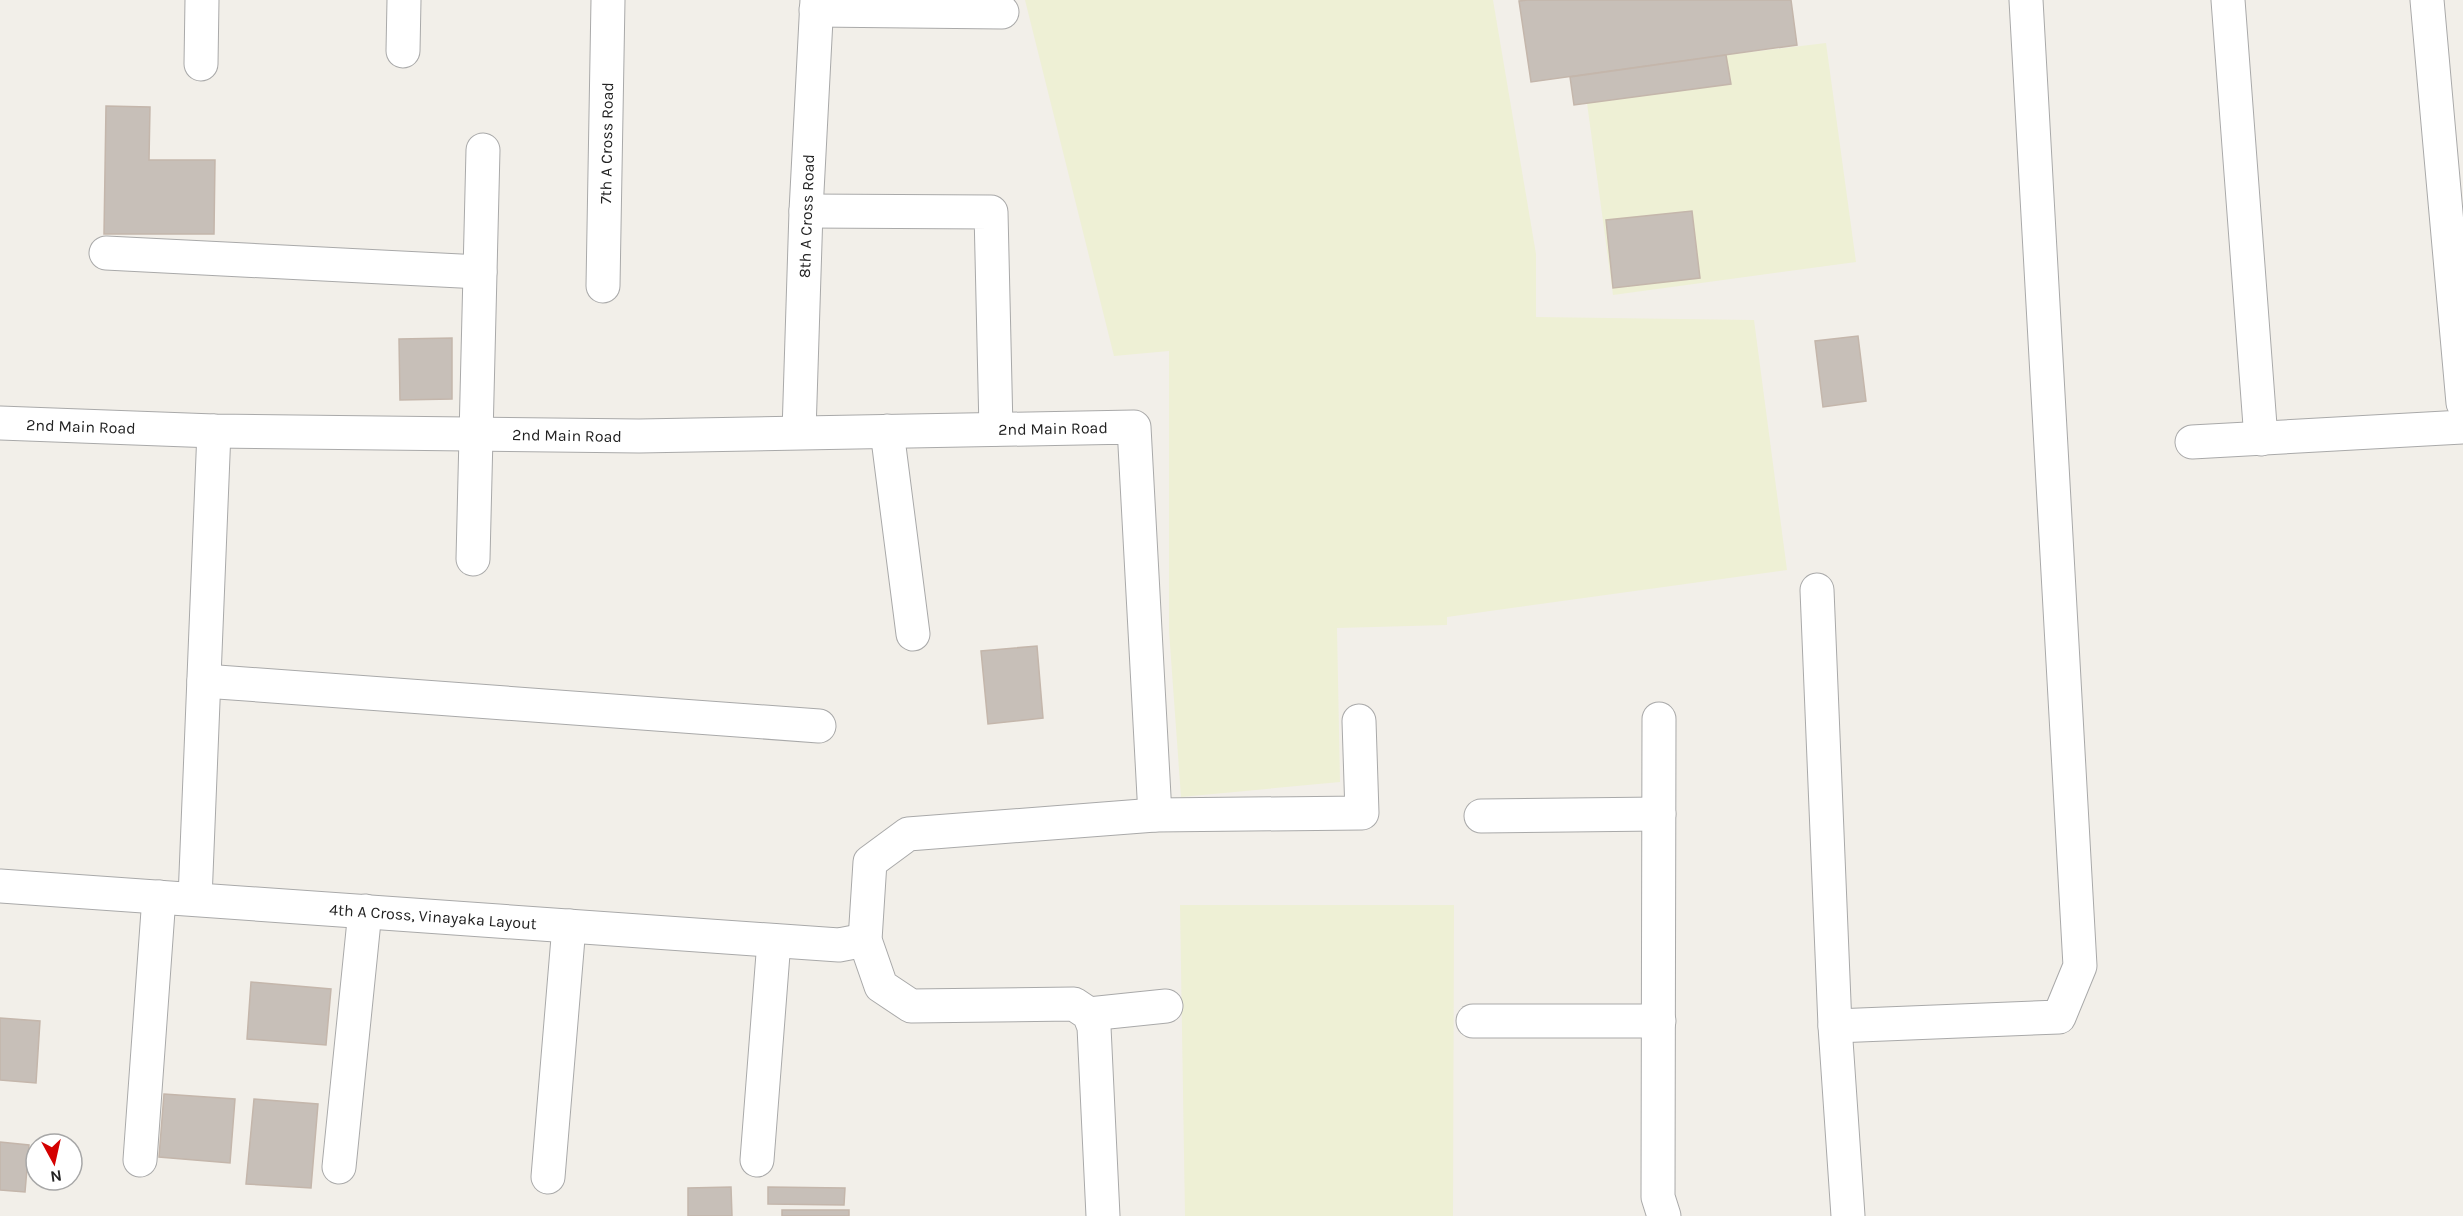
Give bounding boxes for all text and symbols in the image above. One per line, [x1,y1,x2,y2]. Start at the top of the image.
street label: 7th A Cross Road [596,82,617,204]
street label: 8th A Cross Road [795,154,818,278]
street label: 2nd Main Road [26,415,136,438]
street label: 2nd Main Road [998,418,1108,439]
street label: 2nd Main Road [512,425,622,446]
street label: 4th A Cross, Vinayaka Layout [329,900,537,933]
north arrow [24,1132,84,1192]
text: N [49,1166,63,1187]

